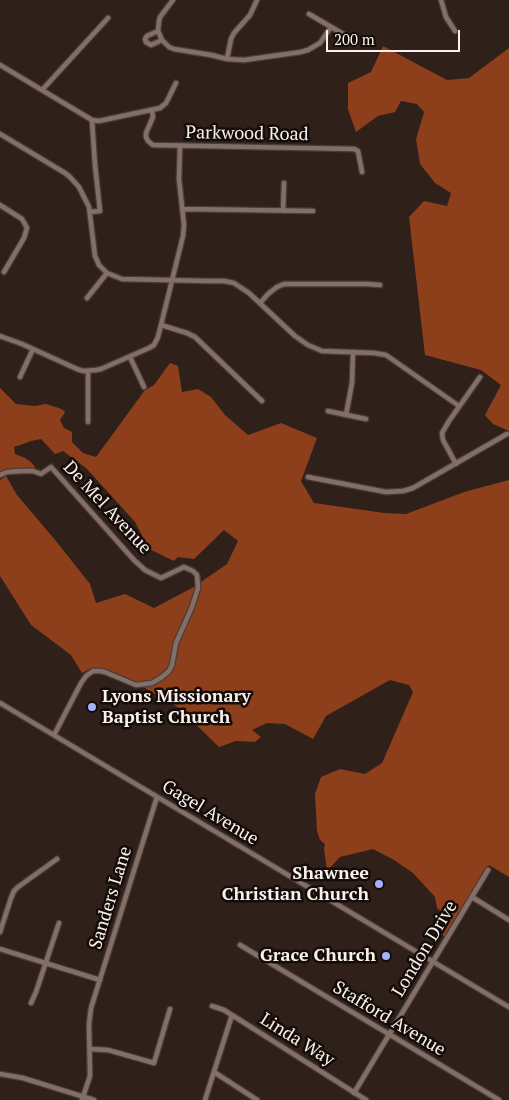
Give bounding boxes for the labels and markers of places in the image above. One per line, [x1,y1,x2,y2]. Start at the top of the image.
place label: Lyons Missionary Baptist Church [102,686,251,729]
marker: Lyons Missionary Baptist Church [86,701,98,713]
place label: Shawnee Christian Church [222,863,369,906]
marker: Shawnee Christian Church [373,878,385,890]
place label: Grace Church [260,945,376,967]
marker: Grace Church [380,950,392,962]

